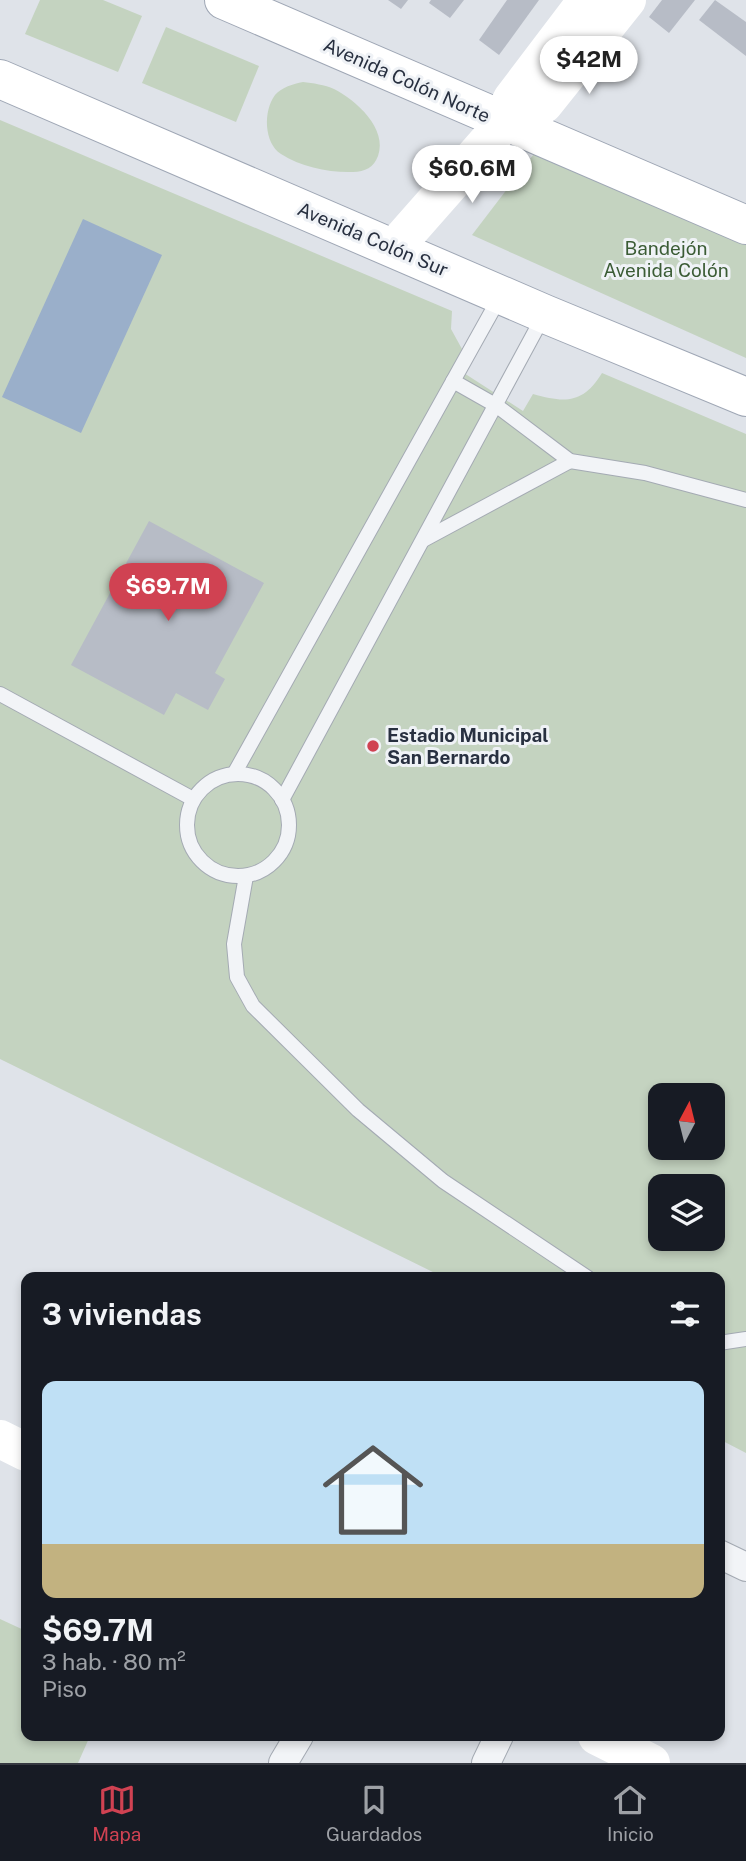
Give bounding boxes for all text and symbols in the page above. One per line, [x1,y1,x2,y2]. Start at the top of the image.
street label: Avenida Colón Norte [320,33,494,127]
pin: $42M [548,36,630,96]
text: $42M [556,45,622,72]
pin: $60.6M [415,146,529,205]
text: $60.6M [428,154,516,181]
street label: Avenida Colón Sur [294,197,452,281]
park label: Bandejón Avenida Colón [603,237,729,281]
pin: $69.7M [111,564,225,623]
text: $69.7M [125,572,211,599]
place label: Estadio Municipal San Bernardo [387,724,549,768]
marker: Estadio Municipal San Bernardo [365,738,381,754]
north arrow [648,1083,724,1160]
map controls [648,1083,725,1251]
button: layers [648,1174,725,1251]
icon: filters [666,1295,704,1333]
text: 3 viviendas [42,1296,202,1332]
icon: home [310,1427,436,1553]
text: $69.7M [42,1612,154,1648]
text: 3 hab. · 80 m² [42,1648,186,1675]
text: Piso [42,1675,87,1702]
tab: Mapa [92,1781,141,1845]
tab: Guardados [326,1781,422,1845]
tab: Inicio [607,1781,654,1845]

